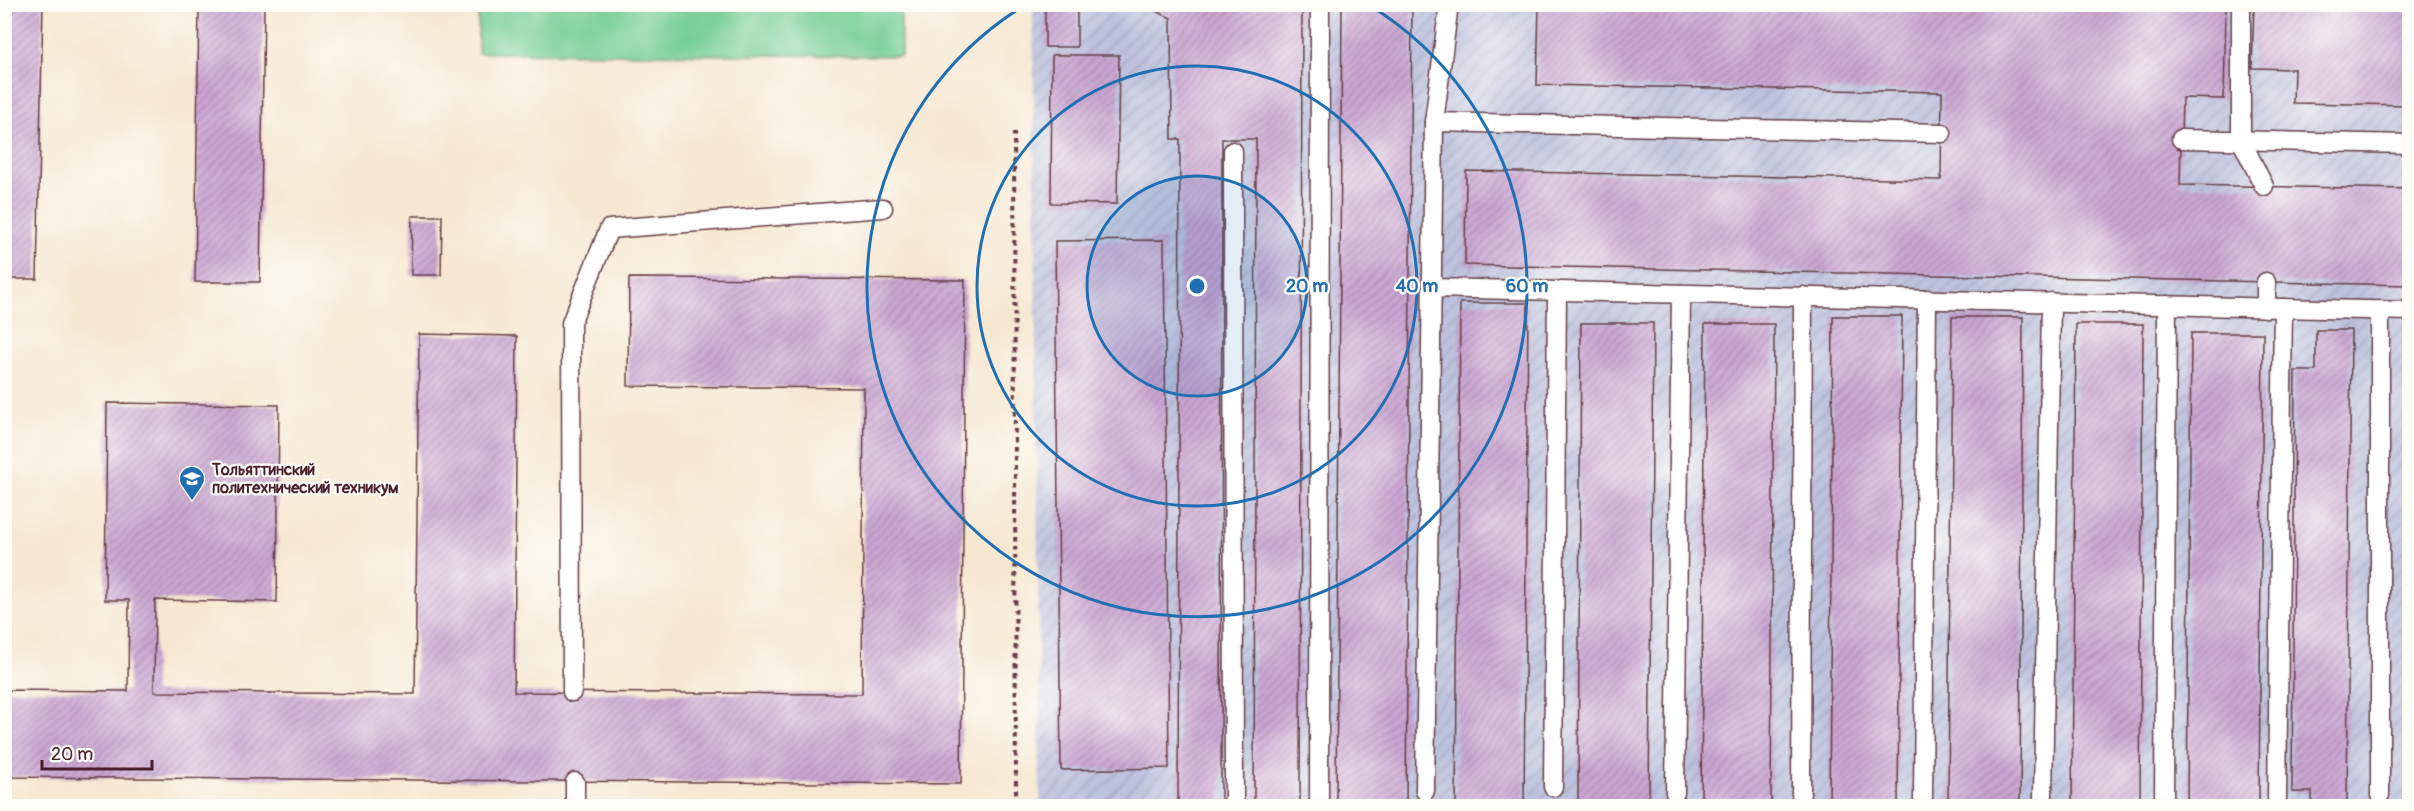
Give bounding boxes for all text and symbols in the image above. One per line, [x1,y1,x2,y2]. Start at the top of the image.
text: 20 m [1286,275,1328,298]
text: 40 m [1396,275,1438,298]
text: 60 m [1506,275,1548,298]
centre of rings [1187,276,1207,296]
place label: Тольяттинский политехнический техникум [211,460,399,498]
school or university icon: Тольяттинский политехнический техникум [177,464,207,502]
scale bar [42,733,152,771]
text: 20 m [51,743,93,766]

